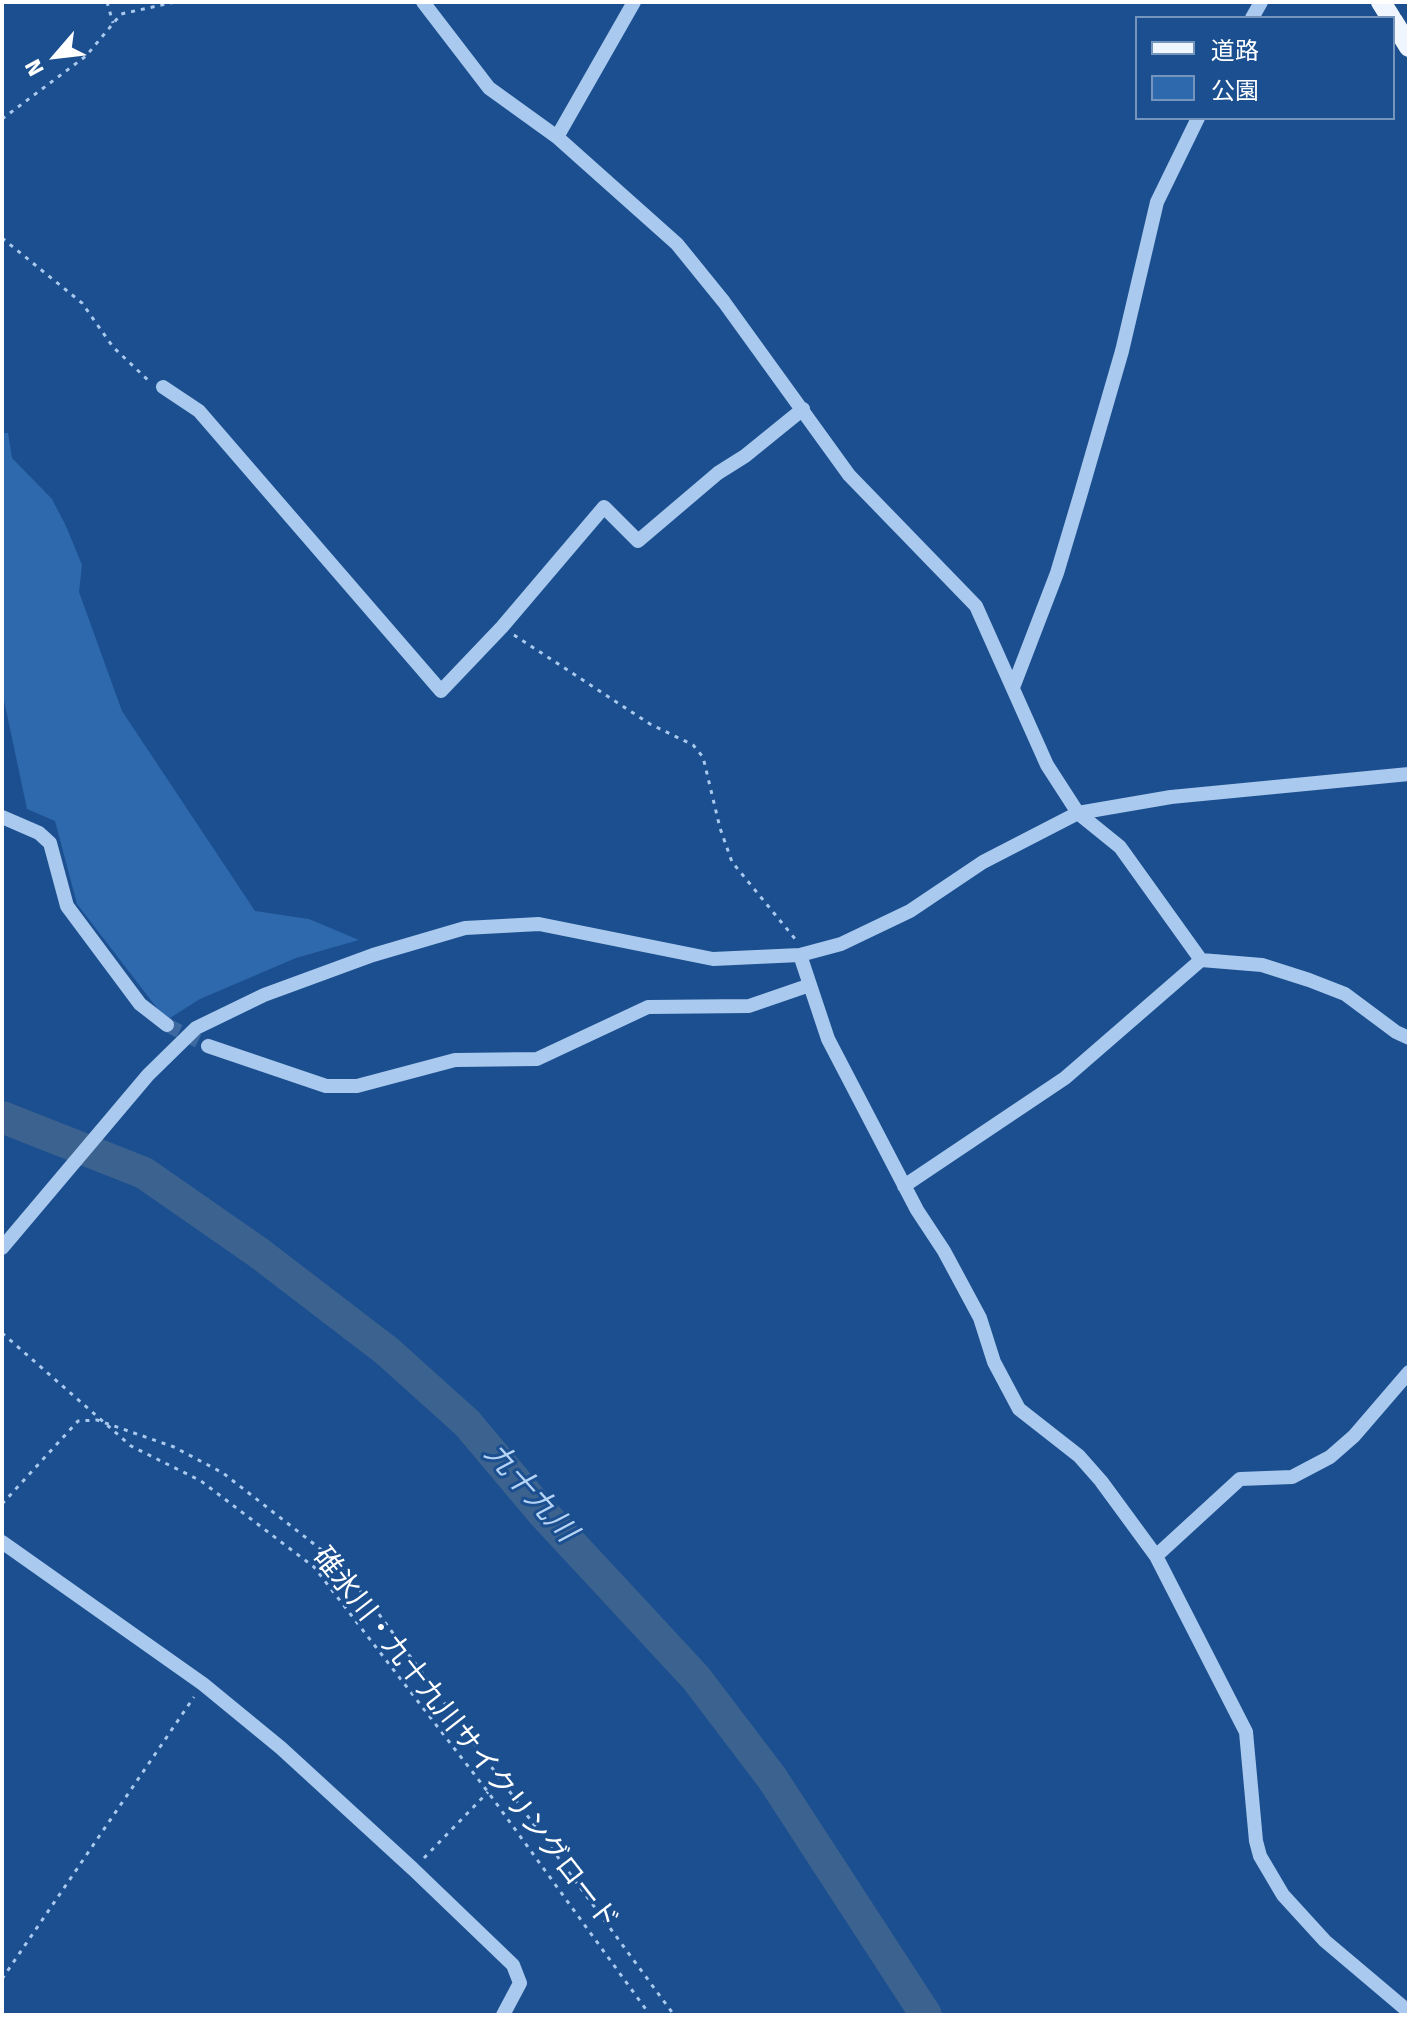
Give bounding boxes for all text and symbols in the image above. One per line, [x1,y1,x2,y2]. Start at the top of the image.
north arrow [16,16,96,96]
legend [1135,16,1395,120]
text: 道路 [1211,37,1259,65]
text: N [19,55,50,80]
text: 公園 [1211,77,1259,105]
water label: 九十九川 [476,1436,584,1550]
street label: 碓氷川・九十九川サイクリングロード [305,1541,625,1937]

